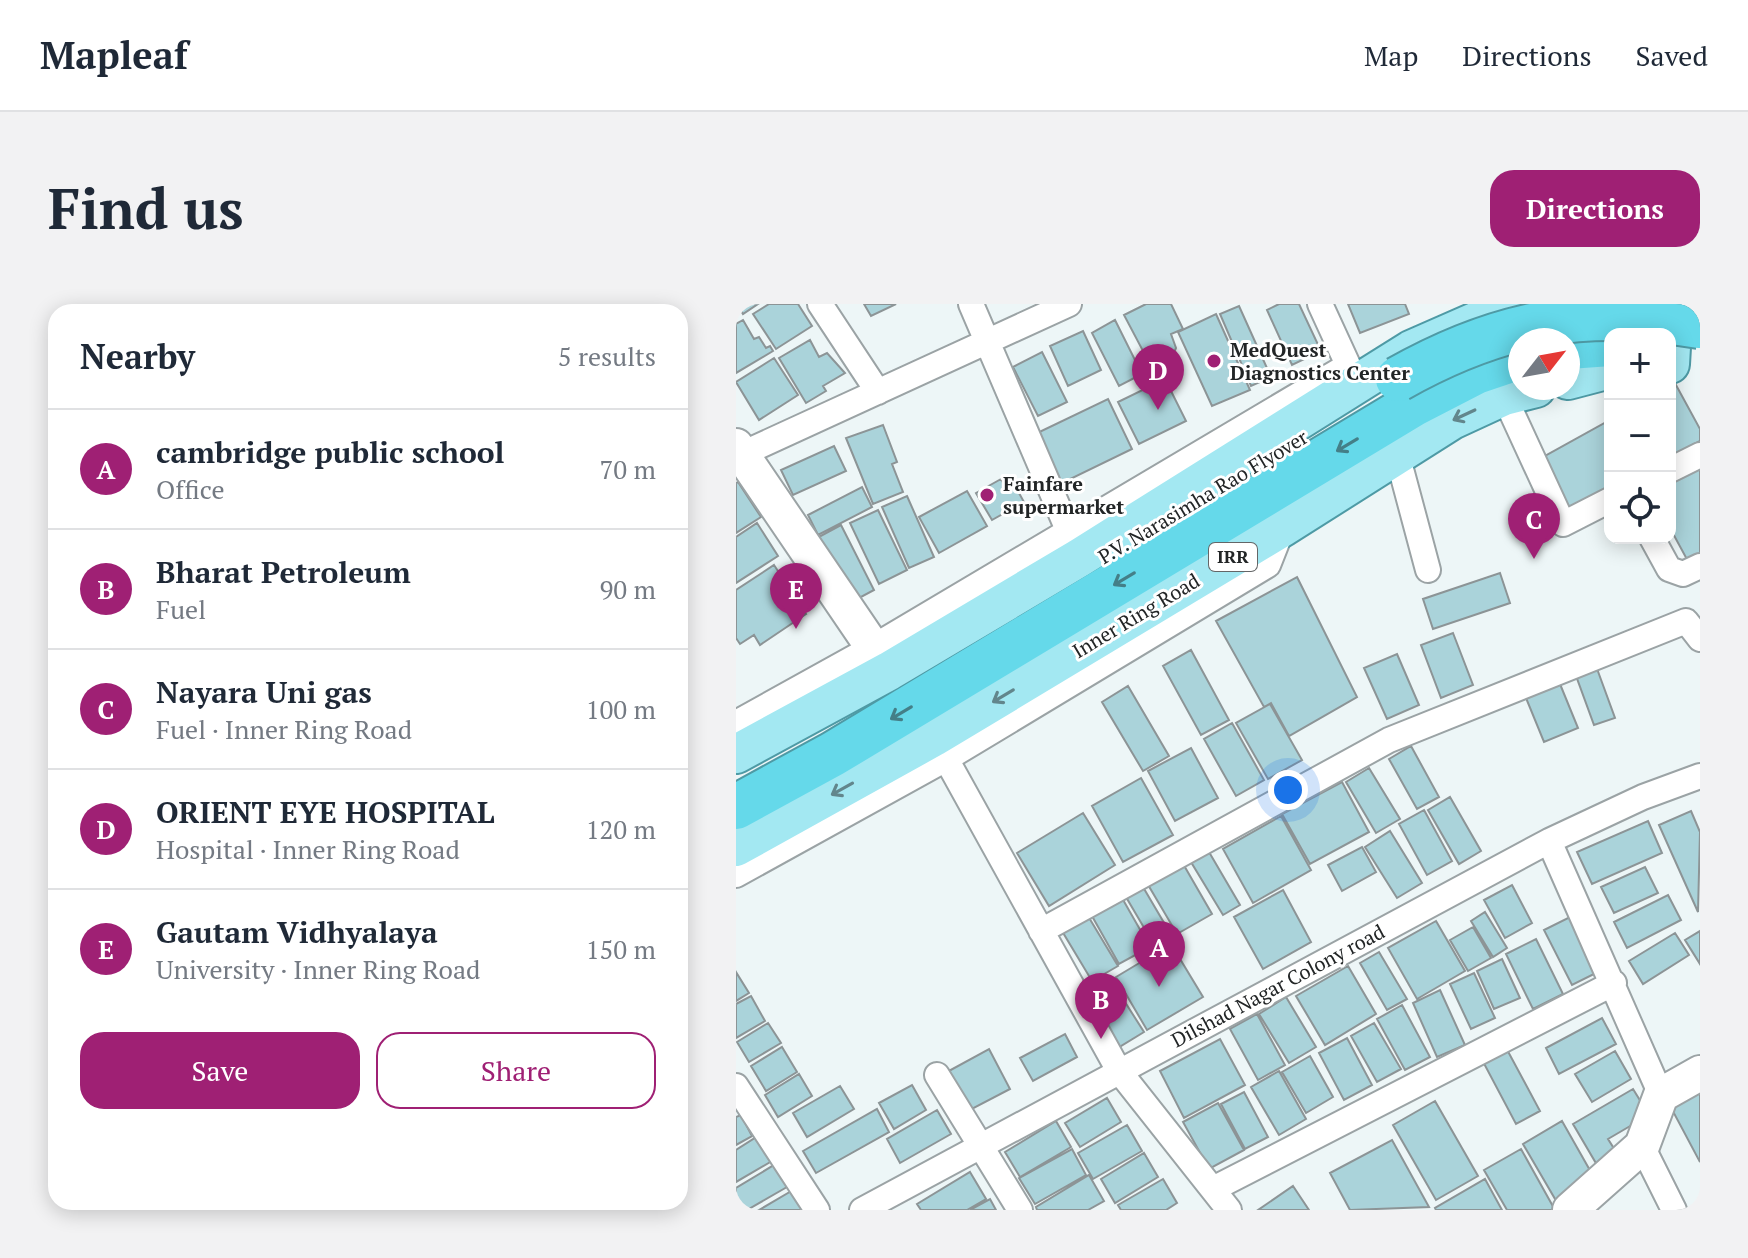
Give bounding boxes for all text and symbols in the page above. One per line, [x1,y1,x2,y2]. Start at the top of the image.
text: Mapleaf [40,30,188,80]
text: Map [1364,37,1418,74]
text: Directions [1462,37,1592,74]
text: Saved [1636,37,1708,74]
button: Directions [1490,170,1700,247]
text: Find us [48,171,244,245]
north arrow [1508,328,1580,400]
map controls [1604,328,1676,544]
button: + [1604,328,1676,400]
text: Nearby [80,334,195,379]
place label: MedQuest Diagnostics Center [1230,336,1410,386]
text: 5 results [558,339,656,373]
pin: D [1132,344,1184,410]
marker: MedQuest Diagnostics Center [1205,352,1223,370]
button: − [1604,400,1676,472]
one-way arrow [1452,408,1476,423]
street label: P.V. Narasimha Rao Flyover [1093,423,1313,570]
text: cambridge public school [156,432,505,472]
one-way arrow [1336,437,1359,453]
text: A [97,452,115,486]
text: 70 m [600,452,656,486]
place label: Fainfare supermarket [1003,470,1124,520]
text: Office [156,472,224,506]
button: locate [1604,472,1676,544]
marker: Fainfare supermarket [978,486,996,504]
pin: C [1508,493,1560,559]
road number: IRR [1209,543,1257,571]
text: Bharat Petroleum [156,552,411,592]
pin: E [770,563,822,629]
street label: Inner Ring Road [1067,567,1204,664]
one-way arrow [1113,571,1136,587]
text: B [98,572,114,606]
text: 90 m [600,572,656,606]
text: Fuel [156,592,206,626]
text: Nayara Uni gas [156,672,372,712]
one-way arrow [992,688,1015,704]
text: C [98,692,114,726]
text: 100 m [586,692,656,726]
one-way arrow [890,705,913,721]
text: Fuel · Inner Ring Road [156,712,412,746]
your location [1268,770,1308,810]
one-way arrow [831,781,854,797]
text: ORIENT EYE HOSPITAL [156,792,494,832]
text: D [96,812,116,846]
text: 120 m [586,812,656,846]
text: Hospital · Inner Ring Road [156,832,460,866]
text: Gautam Vidhyalaya [156,912,438,952]
street label: Dilshad Nagar Colony road [1166,918,1389,1053]
pin: A [1133,921,1185,987]
text: E [98,932,114,966]
text: 150 m [586,932,656,966]
text: University · Inner Ring Road [156,952,480,986]
pin: B [1075,973,1127,1039]
button: Save [80,1032,360,1109]
button: Share [376,1032,656,1109]

